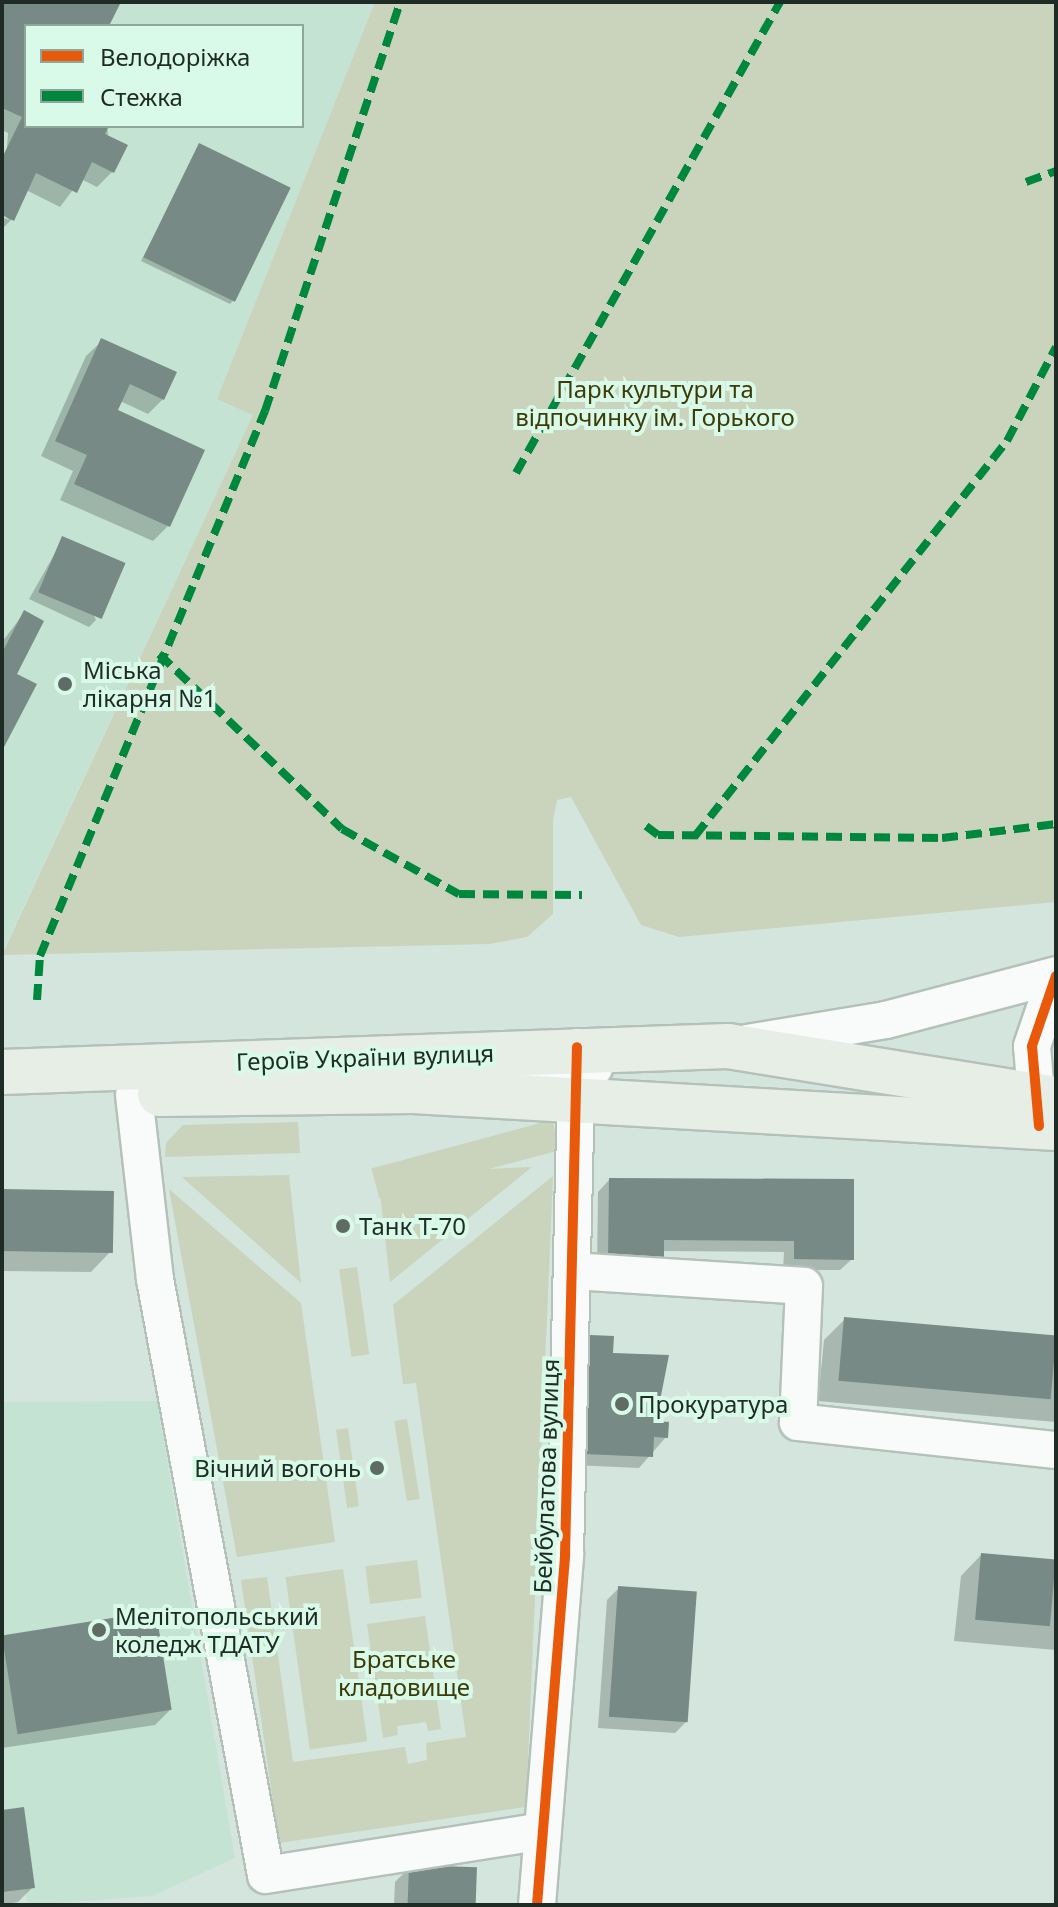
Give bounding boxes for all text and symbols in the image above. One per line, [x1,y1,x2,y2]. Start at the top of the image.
legend [24,24,304,128]
text: Велодоріжка [100,40,250,73]
text: Стежка [100,80,183,113]
park label: Парк культури та відпочинку ім. Горького [515,375,795,431]
place label: Міська лікарня №1 [83,656,217,712]
marker: Міська лікарня №1 [54,673,76,695]
street label: Героїв України вулиця [235,1038,495,1076]
place label: Танк Т-70 [359,1212,466,1240]
marker: Танк Т-70 [334,1217,352,1235]
street label: Бейбулатова вулиця [528,1358,564,1594]
place label: Прокуратура [638,1390,788,1418]
marker: Прокуратура [613,1395,631,1413]
place label: Вічний вогонь [194,1454,361,1482]
marker: Вічний вогонь [368,1459,386,1477]
place label: Мелітопольський коледж ТДАТУ [115,1602,319,1658]
marker: Мелітопольський коледж ТДАТУ [90,1621,108,1639]
park label: Братське кладовище [338,1645,470,1701]

